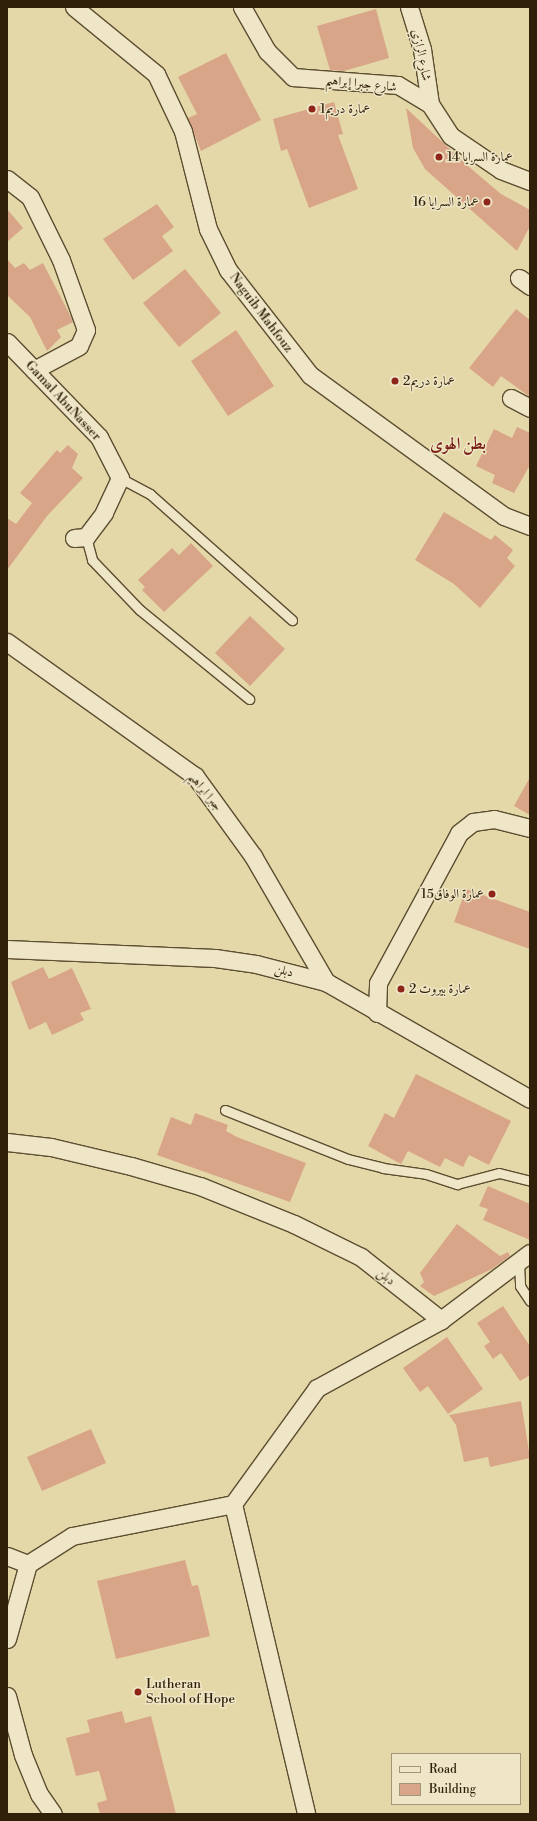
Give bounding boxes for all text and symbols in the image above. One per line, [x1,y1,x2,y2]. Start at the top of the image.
street label: شارع الرازي [408,28,434,82]
street label: شارع جبرا إبراهيم [324,72,398,96]
place label: عمارة دريم1 [320,101,370,117]
marker: عمارة دريم1 [307,104,317,114]
place label: عمارة السرايا 14 [447,149,513,165]
marker: عمارة السرايا 14 [434,152,444,162]
place label: عمارة السرايا 16 [413,194,479,210]
marker: عمارة السرايا 16 [482,197,492,207]
street label: Naguib Mahfouz [226,270,296,356]
street label: Gamal AbuNasser [22,358,104,444]
place label: عمارة دريم2 [403,373,455,389]
marker: عمارة دريم2 [390,376,400,386]
district label: بطن الهوى [430,435,486,455]
street label: جبرا ابراهيم [185,769,225,815]
place label: عمارة الوفاق15 [421,886,484,902]
marker: عمارة الوفاق15 [487,889,497,899]
street label: دبلن [273,961,295,981]
place label: عمارة بيروت 2 [409,981,471,997]
marker: عمارة بيروت 2 [396,984,406,994]
street label: دبلن [374,1265,398,1289]
place label: Lutheran School of Hope [146,1677,235,1708]
marker: Lutheran School of Hope [133,1687,143,1697]
legend [391,1753,521,1805]
text: Road [429,1762,457,1777]
text: Building [429,1782,476,1797]

